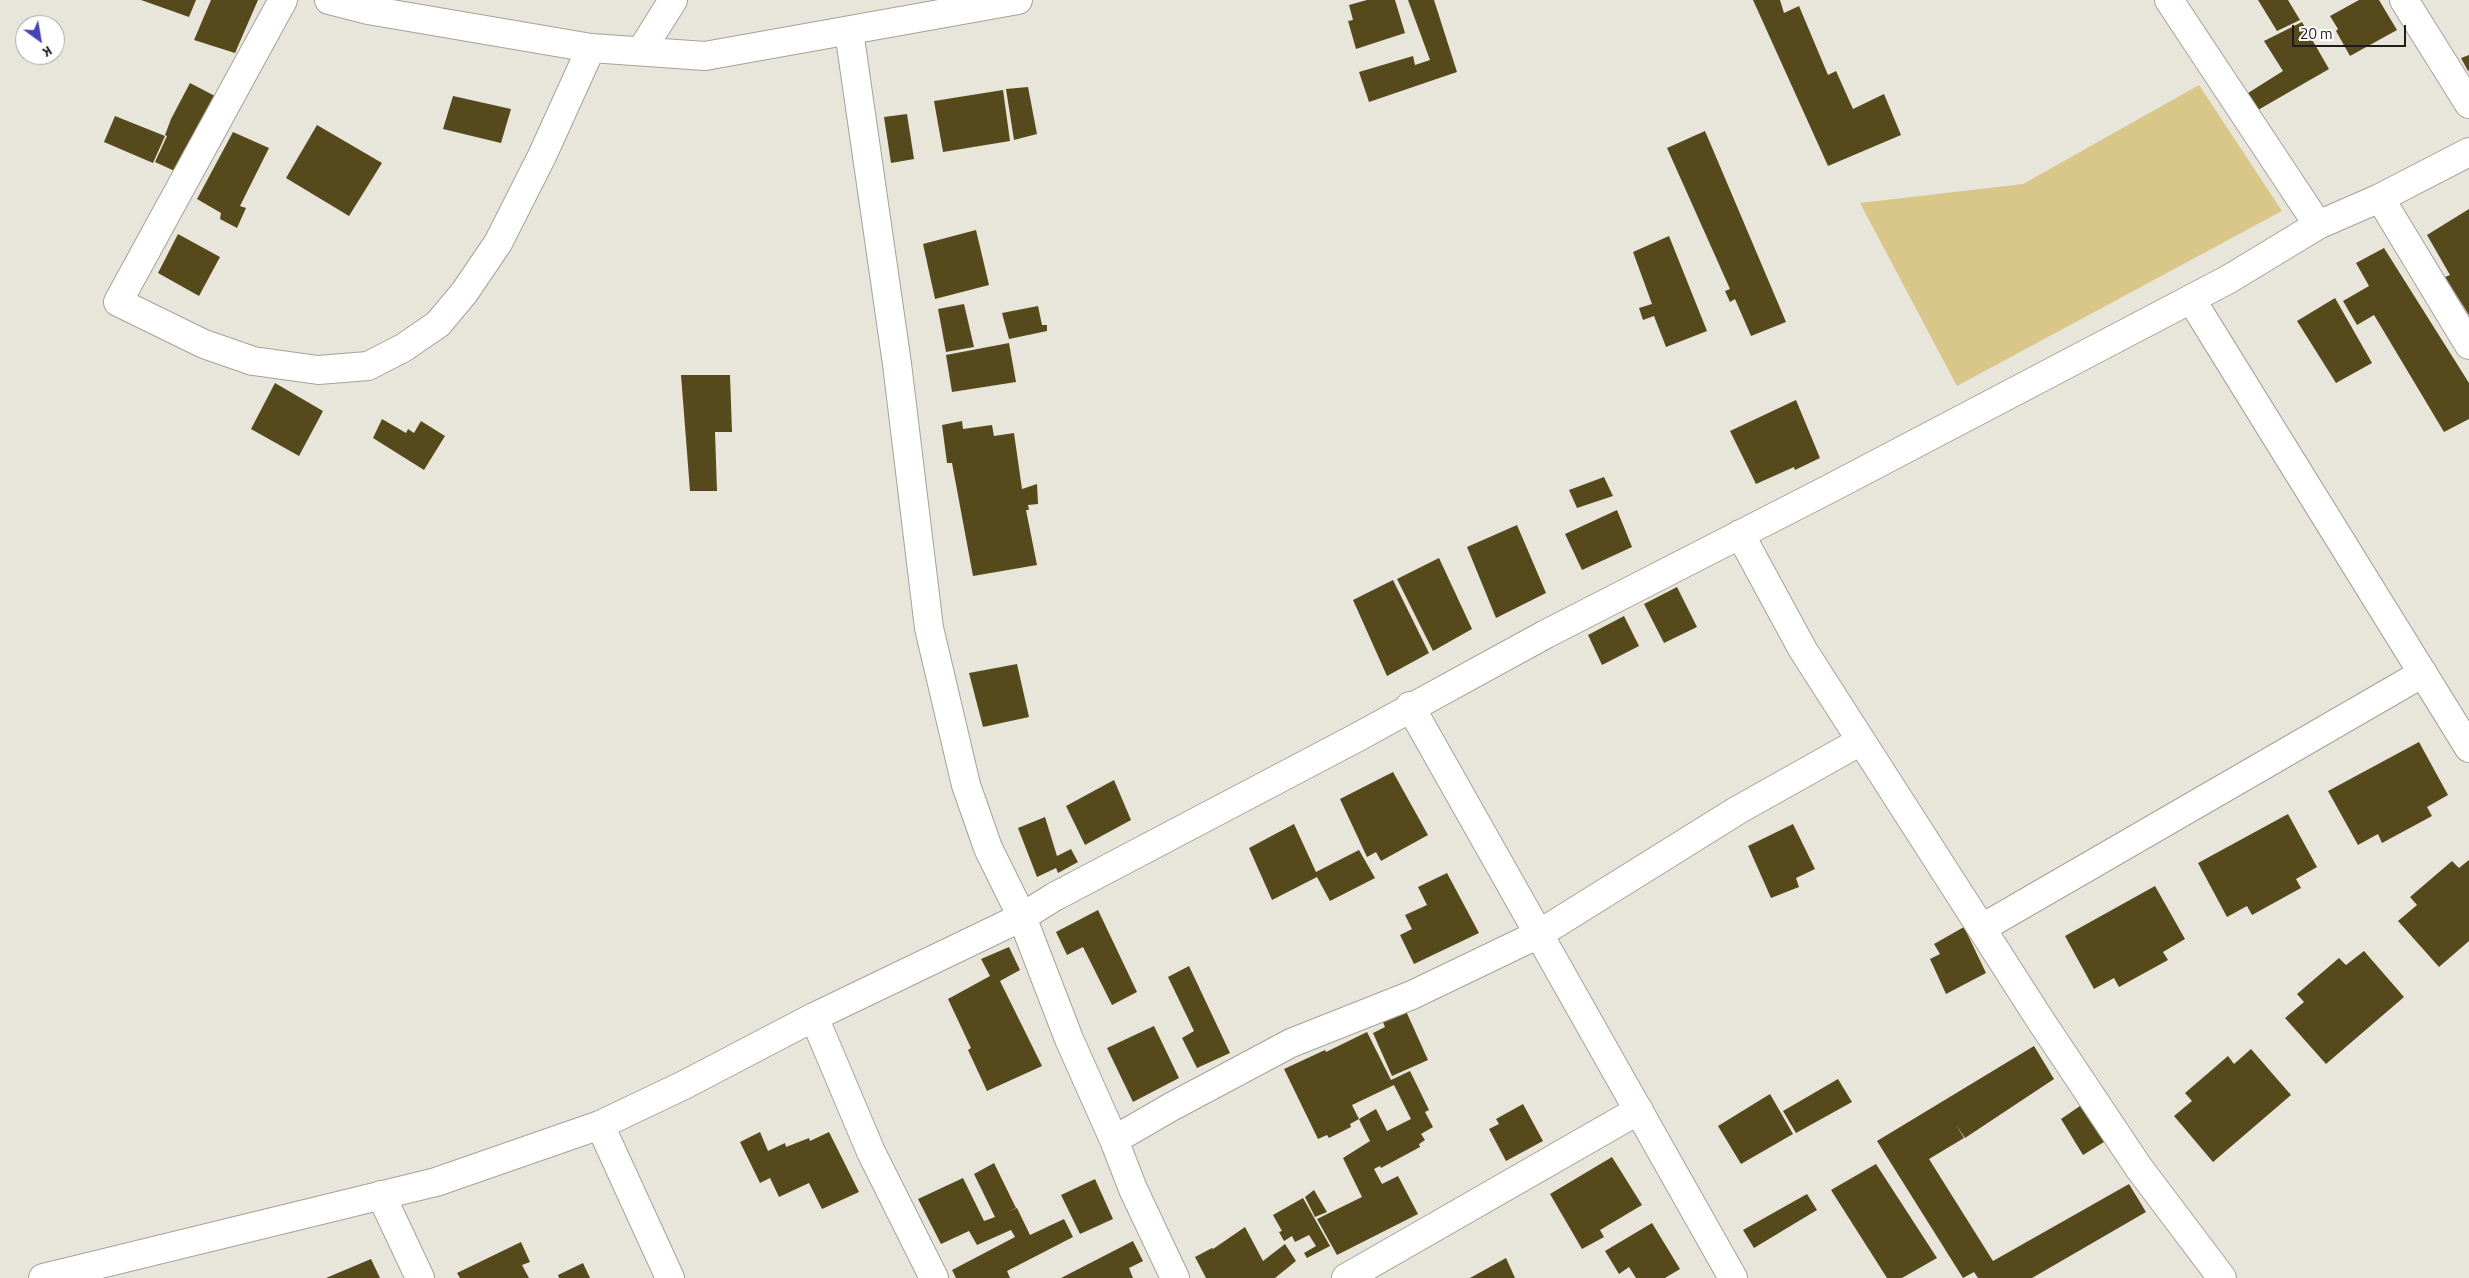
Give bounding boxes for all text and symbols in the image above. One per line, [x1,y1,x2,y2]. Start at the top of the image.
north arrow [15,15,65,65]
scale bar [2294,15,2408,47]
text: 20 m [2300,22,2333,45]
text: K [39,41,57,63]

